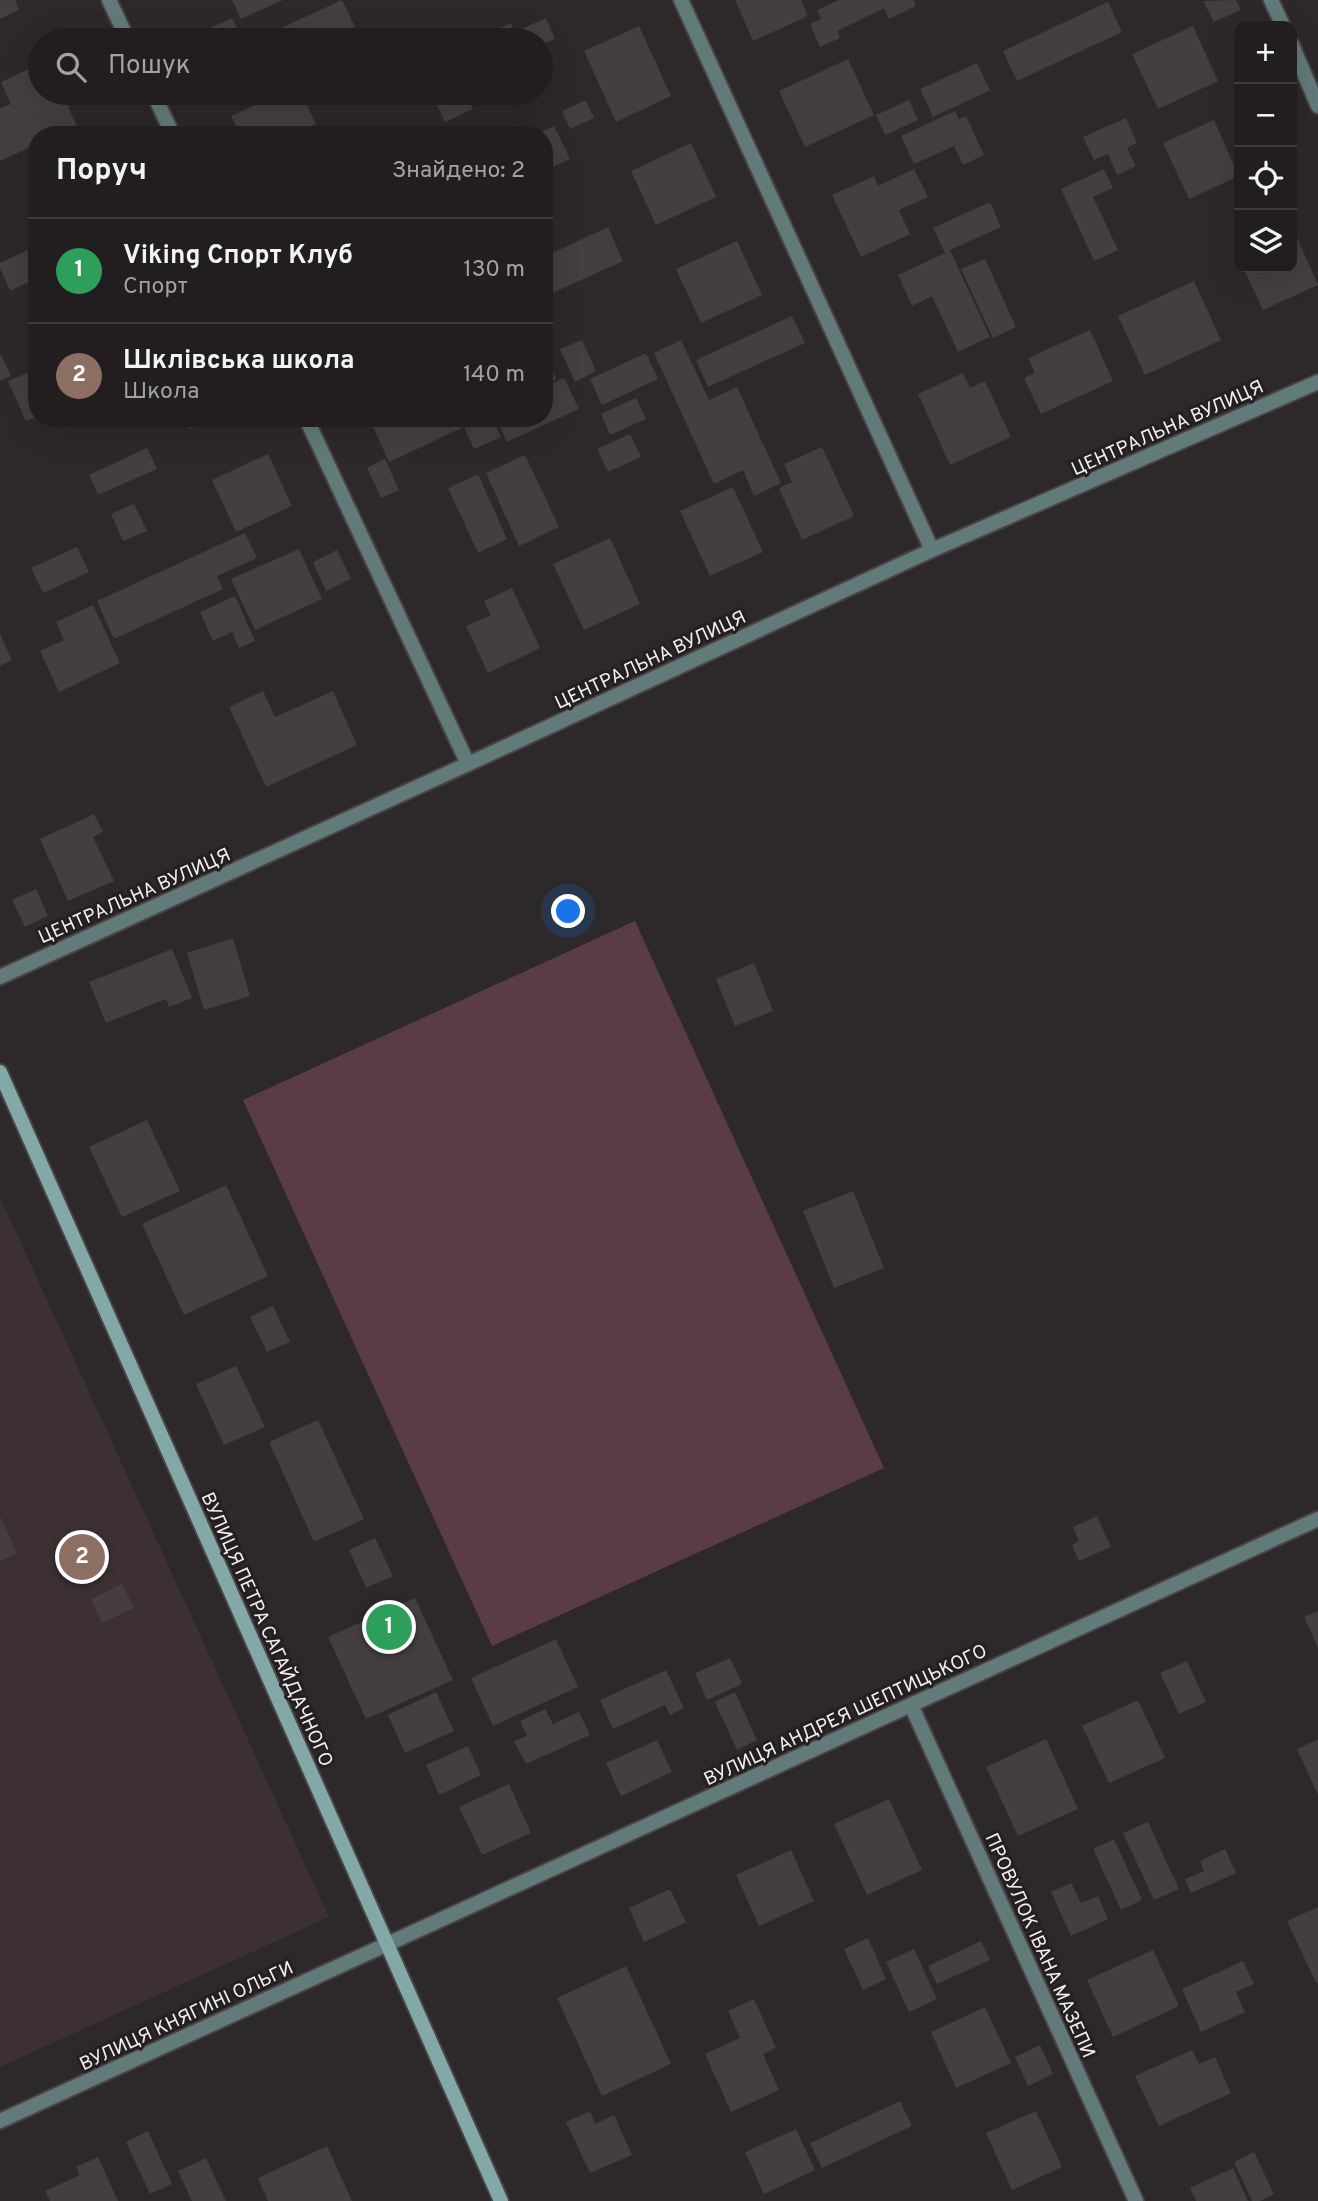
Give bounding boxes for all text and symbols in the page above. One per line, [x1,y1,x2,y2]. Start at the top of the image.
map controls [1234,21,1297,273]
button: + [1234,21,1297,84]
search box [28,28,553,105]
icon: search [52,48,90,86]
text: Пошук [108,50,191,83]
button: − [1234,84,1297,147]
button: locate [1234,147,1297,210]
text: Поруч [56,153,147,190]
text: Знайдено: 2 [392,157,525,186]
button: layers [1234,210,1297,273]
text: Viking Спорт Клуб [123,240,353,273]
text: 1 [74,256,84,285]
text: 130 m [463,256,525,285]
text: Спорт [123,273,188,302]
text: Шклівська школа [123,345,355,378]
text: 2 [72,361,86,390]
text: 140 m [463,361,525,390]
street label: ЦЕНТРАЛЬНА ВУЛИЦЯ [1068,376,1268,482]
text: Школа [123,378,199,407]
street label: ЦЕНТРАЛЬНА ВУЛИЦЯ [551,606,750,716]
street label: ЦЕНТРАЛЬНА ВУЛИЦЯ [35,844,235,950]
your location [551,894,585,928]
street label: ВУЛИЦЯ ПЕТРА САГАЙДАЧНОГО [195,1489,339,1771]
pin: 2 [59,1531,105,1583]
pin: 1 [366,1601,412,1653]
street label: ВУЛИЦЯ АНДРЕЯ ШЕПТИЦЬКОГО [700,1639,991,1792]
street label: ПРОВУЛОК ІВАНА МАЗЕПИ [979,1830,1100,2062]
street label: ВУЛИЦЯ КНЯГИНІ ОЛЬГИ [76,1957,298,2077]

